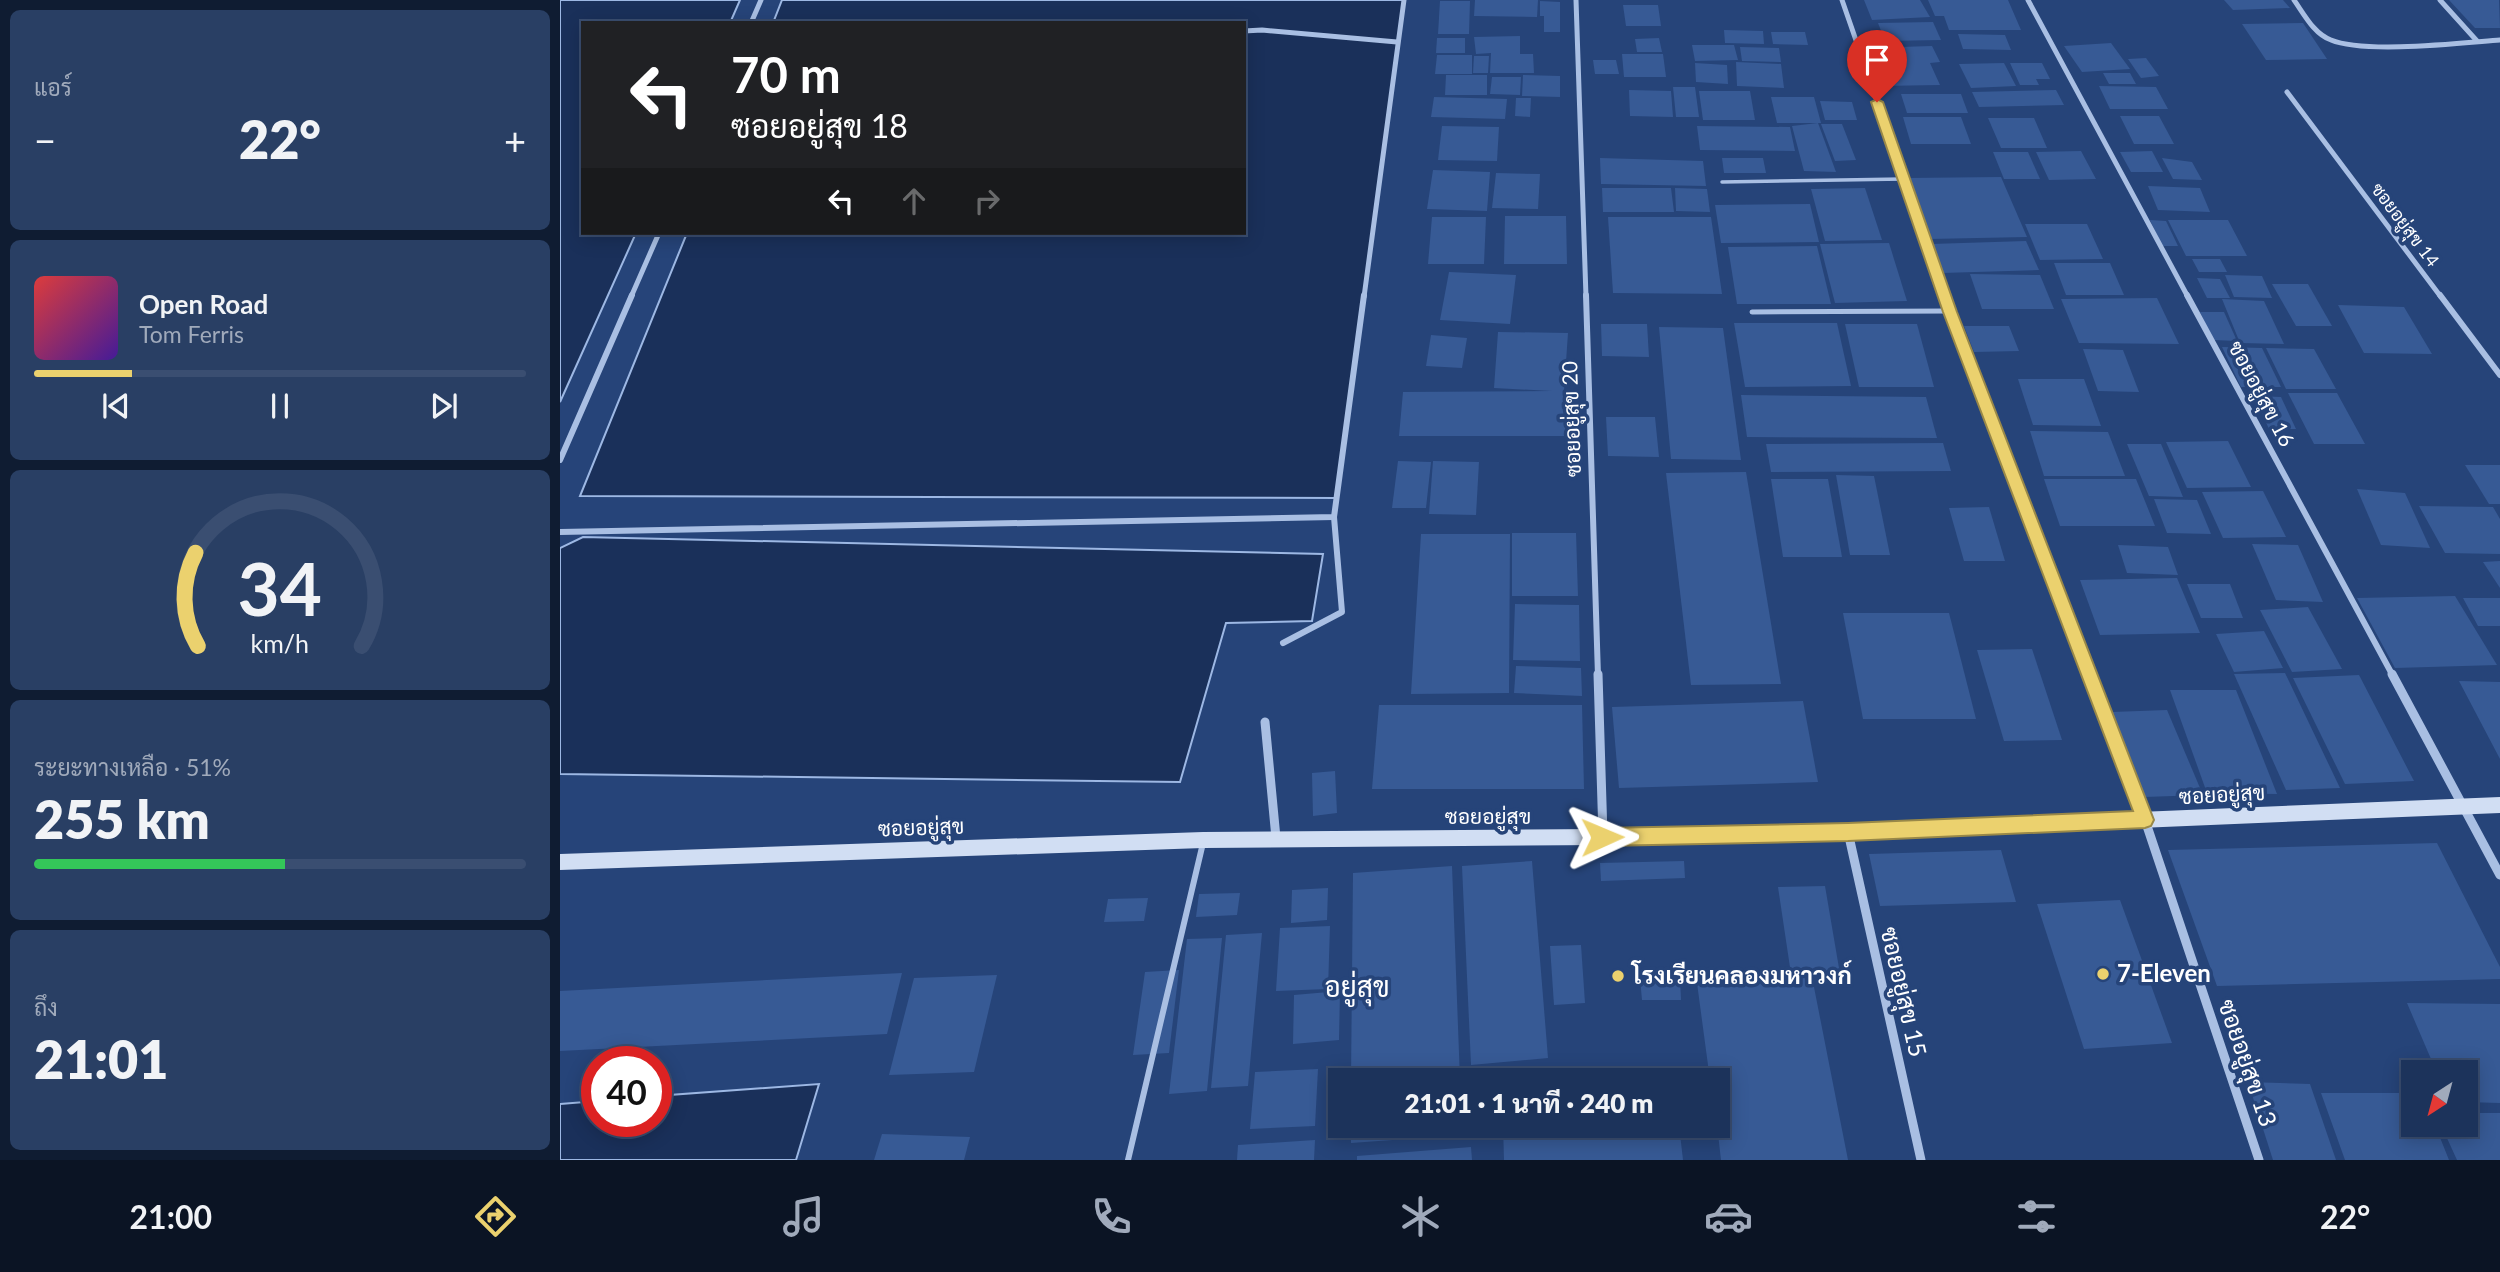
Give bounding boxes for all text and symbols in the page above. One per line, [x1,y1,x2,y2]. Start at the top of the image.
pin [1847,30,1907,102]
icon: arrive [1858,41,1896,79]
text: 70 m [731,45,841,103]
icon: left [616,49,707,140]
text: แอร์ [34,73,72,101]
text: ซอยอยู่สุข 18 [731,106,908,145]
text: 22° [239,108,321,170]
text: − [34,117,56,163]
text: + [504,117,526,163]
street label: ซอยอยู่สุข 14 [2365,178,2445,273]
icon: left [822,182,860,220]
icon: ahead [895,182,933,220]
icon: right [968,182,1006,220]
text: Open Road [139,288,268,320]
text: Tom Ferris [139,320,244,348]
street label: ซอยอยู่สุข 16 [2221,336,2301,452]
street label: ซอยอยู่สุข 20 [1556,361,1589,477]
icon: previous [97,387,135,425]
icon: pause [261,387,299,425]
icon: next [425,387,463,425]
text: 34 [238,544,322,632]
text: km/h [251,628,309,658]
text: ระยะทางเหลือ · 51% [34,753,231,781]
street label: ซอยอยู่สุข [2178,779,2266,812]
text: 255 km [34,788,210,850]
position arrow [1565,800,1639,874]
street label: ซอยอยู่สุข [1445,803,1531,832]
street label: ซอยอยู่สุข [877,813,965,844]
street label: ซอยอยู่สุข 15 [1872,924,1934,1060]
place label: 7-Eleven [2117,958,2211,987]
place label: โรงเรียนคลองมหาวงก์ [1630,960,1853,989]
marker: 7-Eleven [2095,966,2111,982]
marker: โรงเรียนคลองมหาวงก์ [1610,968,1626,984]
district label: อยู่สุข [1324,969,1390,1007]
text: ถึง [34,993,58,1021]
street label: ซอยอยู่สุข 13 [2209,995,2284,1131]
text: 21:01 [34,1028,168,1090]
speed limit sign: 40 [581,1046,672,1137]
north arrow [2401,1060,2478,1138]
map controls [2401,1060,2478,1137]
text: 21:01 · 1 นาที · 240 m [1405,1087,1653,1119]
icon: directions [471,1192,520,1241]
icon: music [779,1192,828,1241]
icon: phone [1087,1192,1136,1241]
icon: climate [1396,1192,1445,1241]
icon: car [1704,1192,1753,1241]
icon: filters [2012,1192,2061,1241]
text: 21:00 [130,1197,212,1236]
text: 22° [2320,1197,2370,1236]

